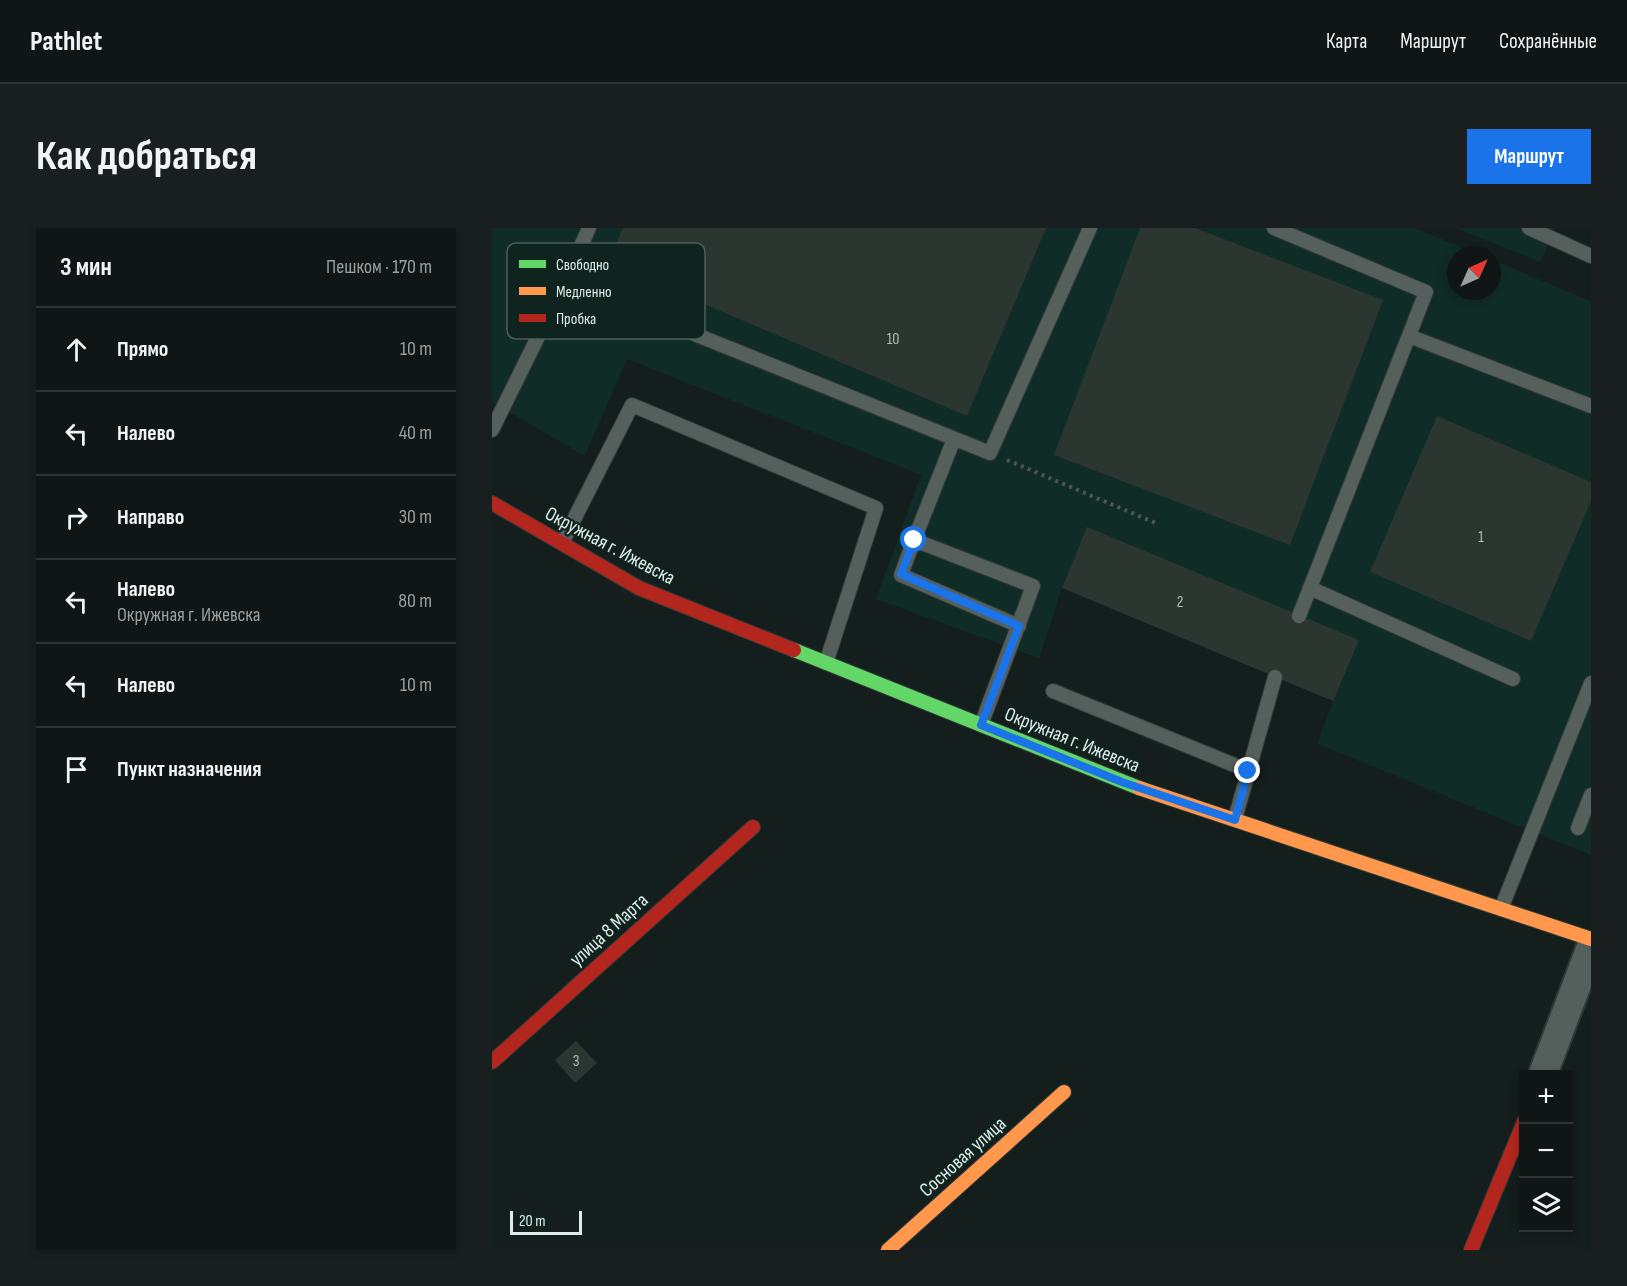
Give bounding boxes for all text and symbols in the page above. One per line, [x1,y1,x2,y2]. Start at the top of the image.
text: Pathlet [30,25,102,58]
text: Карта [1326,29,1367,54]
text: Маршрут [1400,29,1466,54]
text: Сохранённые [1499,29,1597,54]
button: Маршрут [1467,129,1591,184]
text: Как добраться [36,131,257,182]
legend [507,243,705,339]
north arrow [1447,246,1501,300]
text: 3 мин [60,252,112,283]
text: Пешком · 170 m [326,255,432,279]
text: Свободно [556,256,609,275]
text: Медленно [556,283,612,302]
text: Пробка [556,310,596,329]
house number: 10 [887,330,899,349]
icon: ahead [60,333,93,366]
text: Прямо [117,336,168,363]
text: 10 m [400,337,432,361]
icon: left [60,417,93,450]
text: Налево [117,420,175,447]
text: 40 m [399,421,432,445]
icon: right [60,501,93,534]
street label: Окружная г. Ижевска [541,502,679,590]
text: Направо [117,504,184,531]
text: 30 m [399,505,432,529]
route start [900,526,926,552]
house number: 1 [1478,528,1484,547]
text: Налево [117,576,175,603]
icon: left [60,585,93,618]
text: 80 m [398,589,432,613]
house number: 2 [1177,593,1183,612]
text: Окружная г. Ижевска [117,603,260,627]
icon: left [60,669,93,702]
text: Налево [117,672,175,699]
text: 10 m [400,673,432,697]
street label: Окружная г. Ижевска [1001,702,1143,778]
icon: arrive [60,753,93,786]
text: Пункт назначения [117,756,261,783]
route end [1234,757,1260,783]
street label: улица 8 Марта [565,889,653,971]
house number: 3 [573,1052,579,1071]
map controls [1519,1070,1573,1232]
button: + [1519,1070,1573,1124]
street label: Сосновая улица [915,1112,1011,1202]
button: − [1519,1124,1573,1178]
button: layers [1519,1178,1573,1232]
scale bar [510,1208,582,1236]
text: 20 m [519,1212,546,1231]

